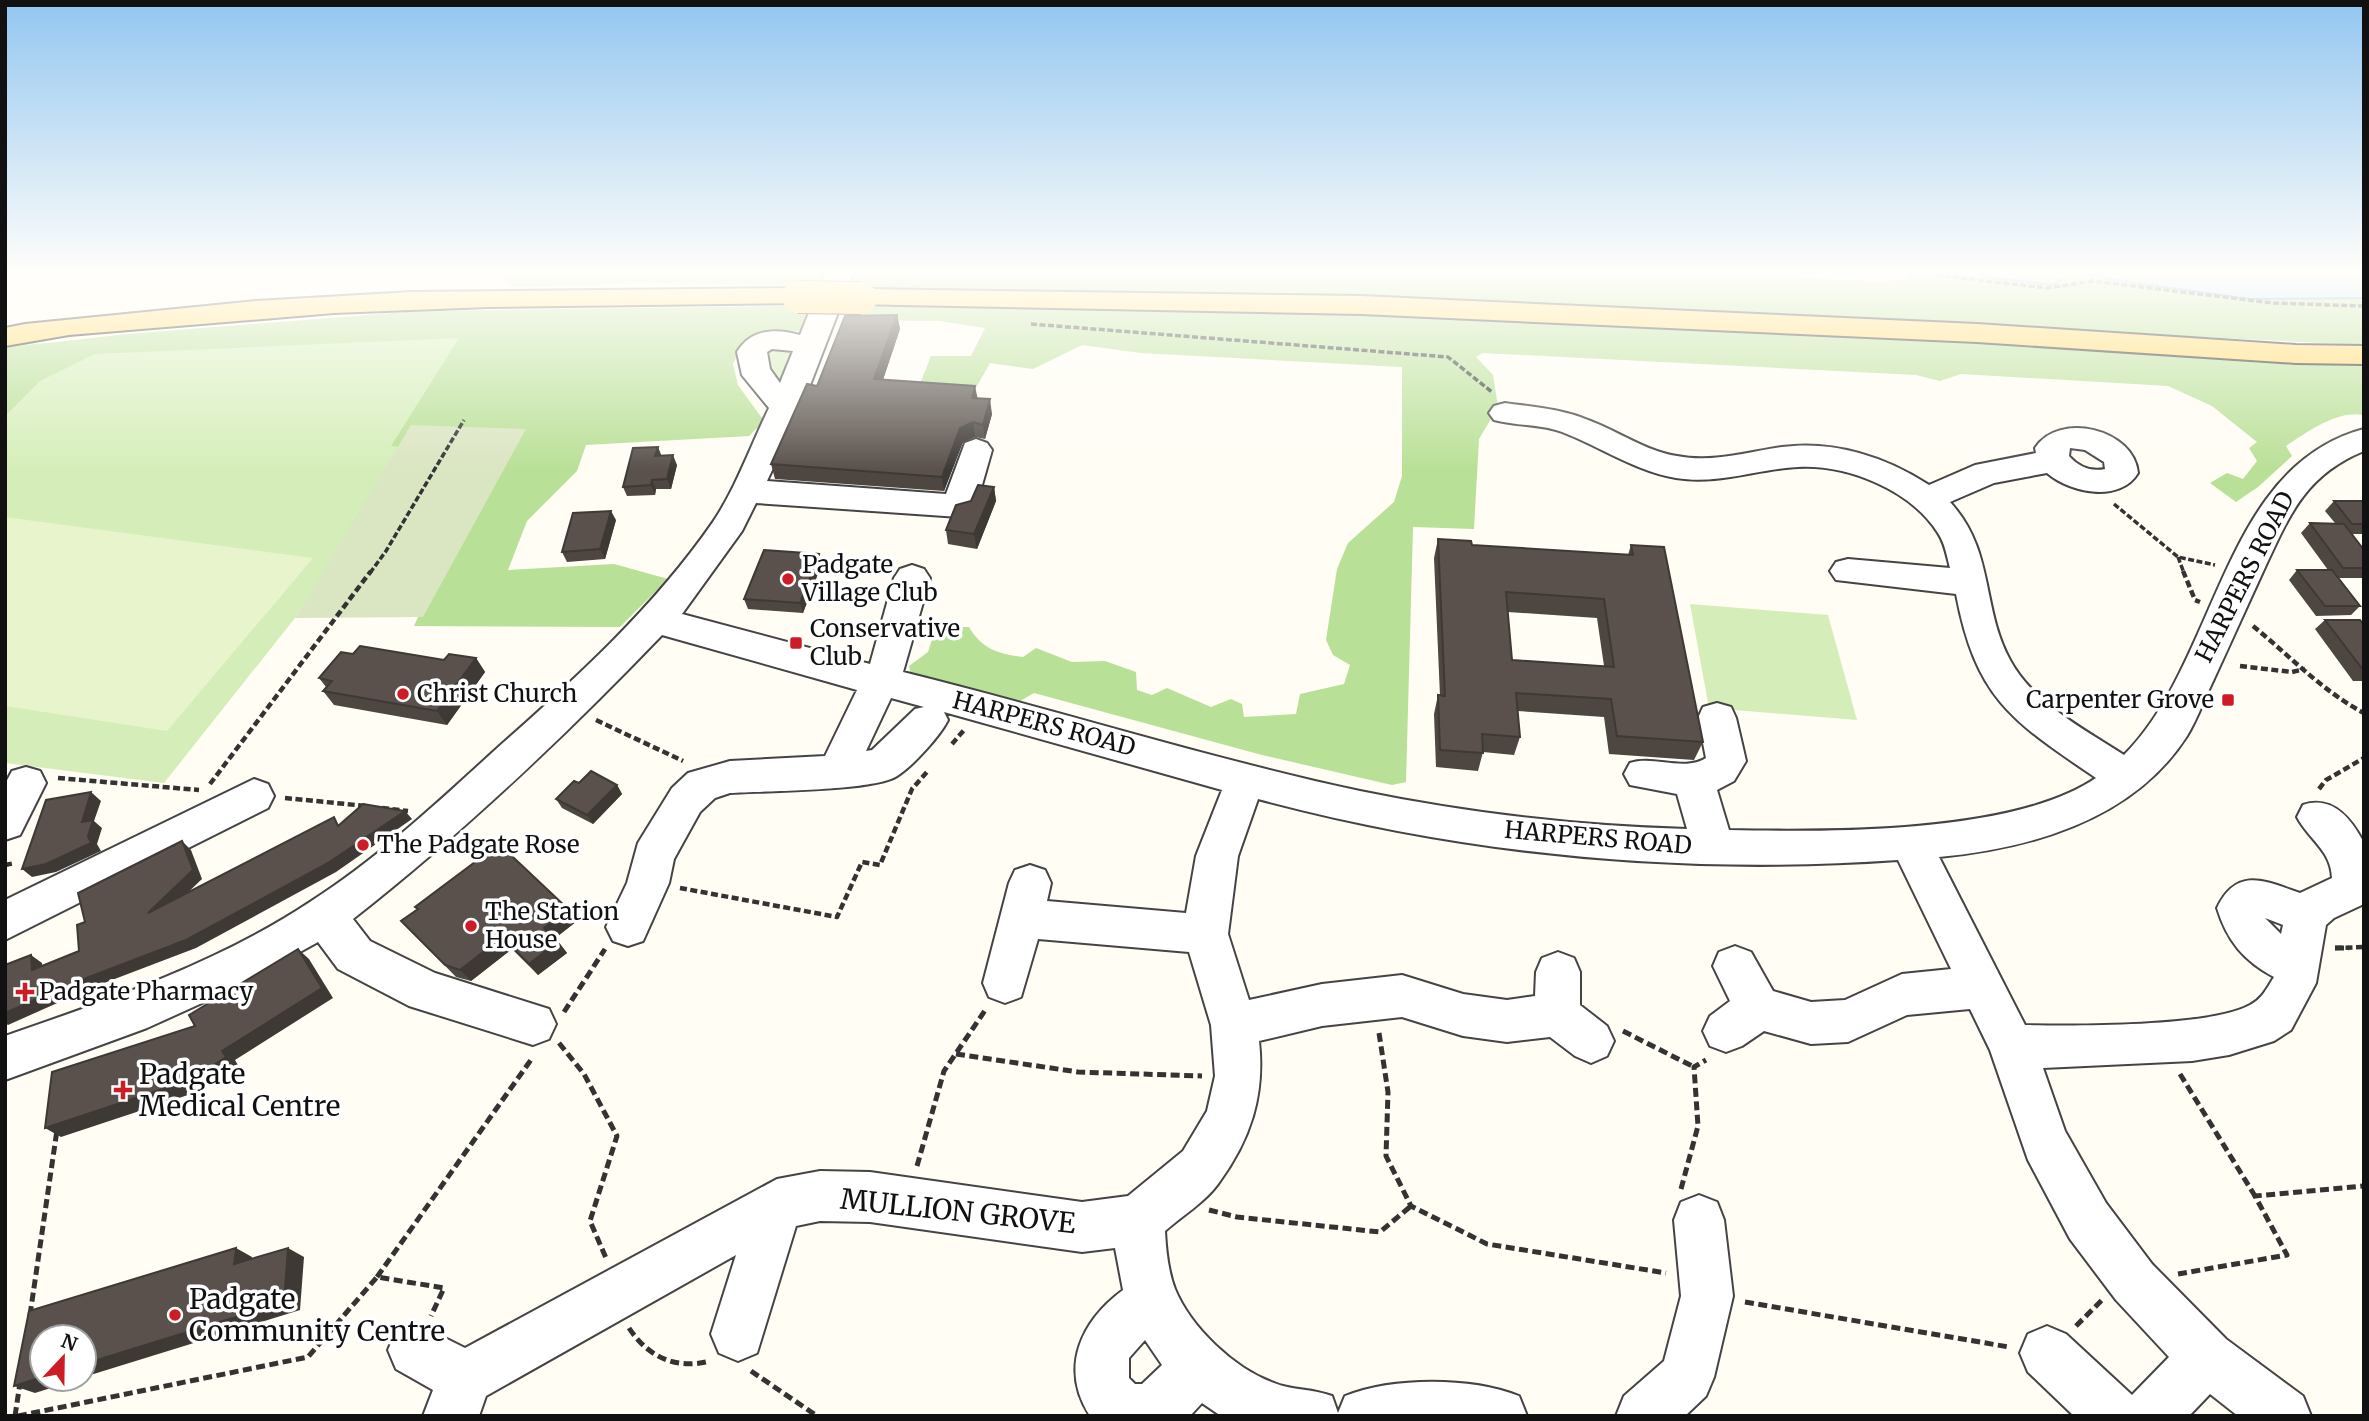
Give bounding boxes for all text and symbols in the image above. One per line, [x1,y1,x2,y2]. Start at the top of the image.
street label: HARPERS ROAD [2188,486,2301,668]
place label: Padgate Village Club [801,549,938,608]
marker: Padgate Village Club [780,571,796,587]
place label: Conservative Club [810,613,960,672]
marker: Conservative Club [788,635,804,651]
place label: Christ Church [417,678,578,709]
street label: HARPERS ROAD [949,684,1139,763]
place label: Carpenter Grove [2026,684,2214,715]
marker: Christ Church [395,686,411,702]
marker: Carpenter Grove [2220,692,2236,708]
street label: HARPERS ROAD [1503,814,1693,861]
place label: The Padgate Rose [377,829,580,860]
marker: The Padgate Rose [355,837,371,853]
place label: The Station House [485,896,619,955]
marker: The Station House [463,918,479,934]
place label: Padgate Pharmacy [39,976,253,1007]
marker: Padgate Pharmacy [17,984,33,1000]
place label: Padgate Medical Centre [139,1056,340,1124]
marker: Padgate Medical Centre [113,1080,133,1100]
street label: MULLION GROVE [839,1181,1078,1241]
place label: Padgate Community Centre [189,1281,445,1349]
marker: Padgate Community Centre [167,1307,183,1323]
north arrow [28,1323,98,1393]
text: N [58,1328,81,1356]

